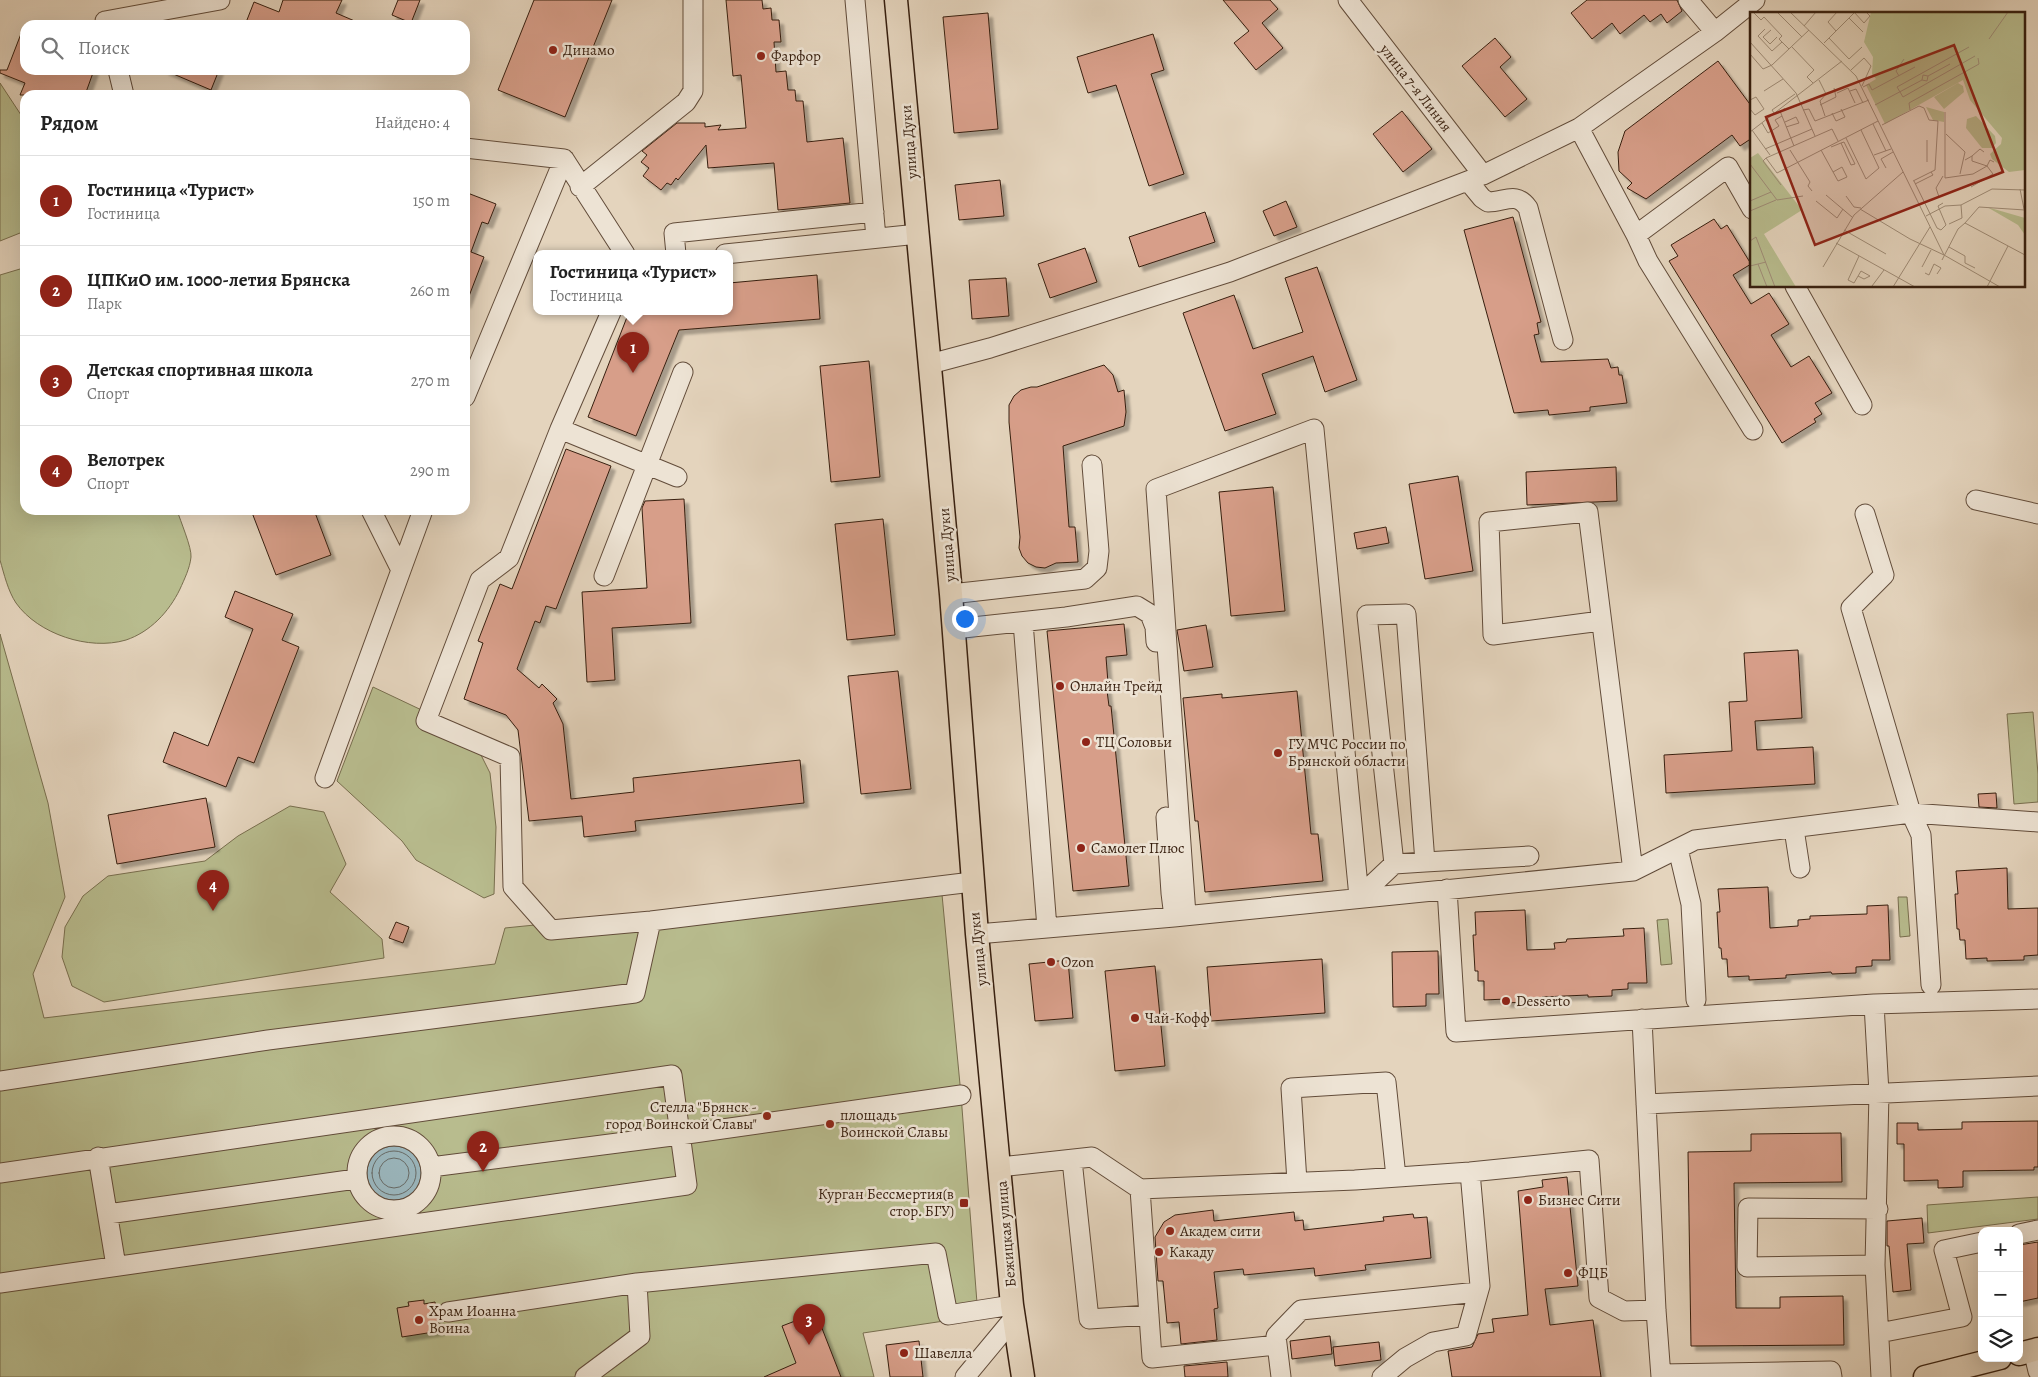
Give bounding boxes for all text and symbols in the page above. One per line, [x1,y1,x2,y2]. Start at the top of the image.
inset map [1750,12,2026,288]
search box [20,20,470,75]
icon: search [38,34,66,62]
text: Поиск [78,35,130,61]
street label: улица 7-я Линия [1375,39,1457,136]
place label: Динамо [563,40,615,60]
marker: Динамо [547,44,559,56]
place label: Фарфор [771,46,821,66]
marker: Фарфор [755,50,767,62]
street label: улица Дуки [896,104,922,181]
text: Рядом [40,109,98,137]
text: Найдено: 4 [375,112,450,134]
text: Гостиница «Турист» [87,177,254,203]
text: 1 [53,190,59,212]
text: 150 m [413,190,450,212]
text: Гостиница [87,203,160,225]
popup [533,250,733,315]
text: Гостиница «Турист» [549,259,717,285]
text: ЦПКиО им. 1000-летия Брянска [87,267,350,293]
text: 2 [52,280,60,302]
text: 260 m [410,280,450,302]
text: Гостиница [549,285,623,307]
text: Парк [87,293,122,315]
pin: 1 [617,332,649,373]
text: Детская спортивная школа [87,357,313,383]
text: 3 [53,370,59,392]
text: 270 m [411,370,450,392]
text: Спорт [87,383,129,405]
text: Велотрек [87,447,165,473]
text: 4 [52,460,60,482]
text: 290 m [410,460,450,482]
text: Спорт [87,473,129,495]
street label: улица Дуки [934,507,960,584]
your location [952,606,978,632]
place label: Онлайн Трейд [1070,676,1163,696]
marker: Онлайн Трейд [1054,680,1066,692]
place label: ТЦ Соловьи [1096,732,1172,752]
place label: ГУ МЧС России по Брянской области [1288,734,1406,771]
marker: ТЦ Соловьи [1080,736,1092,748]
marker: ГУ МЧС России по Брянской области [1272,747,1284,759]
place label: Самолет Плюс [1091,838,1184,858]
marker: Самолет Плюс [1075,842,1087,854]
pin: 4 [197,870,229,911]
street label: улица Дуки [964,911,992,988]
place label: Ozon [1061,952,1094,972]
marker: Ozon [1045,956,1057,968]
place label: Desserto [1516,991,1570,1011]
marker: Desserto [1500,995,1512,1007]
place label: Чай-Кофф [1145,1008,1210,1028]
marker: Чай-Кофф [1129,1012,1141,1024]
place label: Стелла "Брянск - город Воинской Славы" [605,1097,757,1134]
place label: площадь Воинской Славы [840,1105,948,1142]
marker: Стелла "Брянск - город Воинской Славы" [761,1110,773,1122]
marker: площадь Воинской Славы [824,1118,836,1130]
pin: 2 [467,1131,499,1172]
street label: Бежицкая улица [991,1180,1021,1288]
place label: Курган Бессмертия(в стор. БГУ) [818,1184,954,1221]
place label: Бизнес Сити [1538,1190,1621,1210]
marker: Бизнес Сити [1522,1194,1534,1206]
marker: Курган Бессмертия(в стор. БГУ) [958,1197,970,1209]
place label: Академ сити [1179,1221,1261,1241]
marker: Академ сити [1164,1225,1176,1237]
map controls [1978,1227,2023,1362]
button: + [1978,1227,2023,1272]
place label: Какаду [1169,1242,1214,1262]
marker: Какаду [1153,1246,1165,1258]
place label: ФЦБ [1578,1263,1608,1283]
marker: ФЦБ [1562,1267,1574,1279]
button: − [1978,1272,2023,1317]
place label: Храм Иоанна Воина [429,1301,516,1338]
pin: 3 [793,1304,825,1345]
marker: Храм Иоанна Воина [413,1314,425,1326]
button: layers [1978,1317,2023,1362]
place label: Шавелла [914,1343,972,1363]
marker: Шавелла [898,1347,910,1359]

